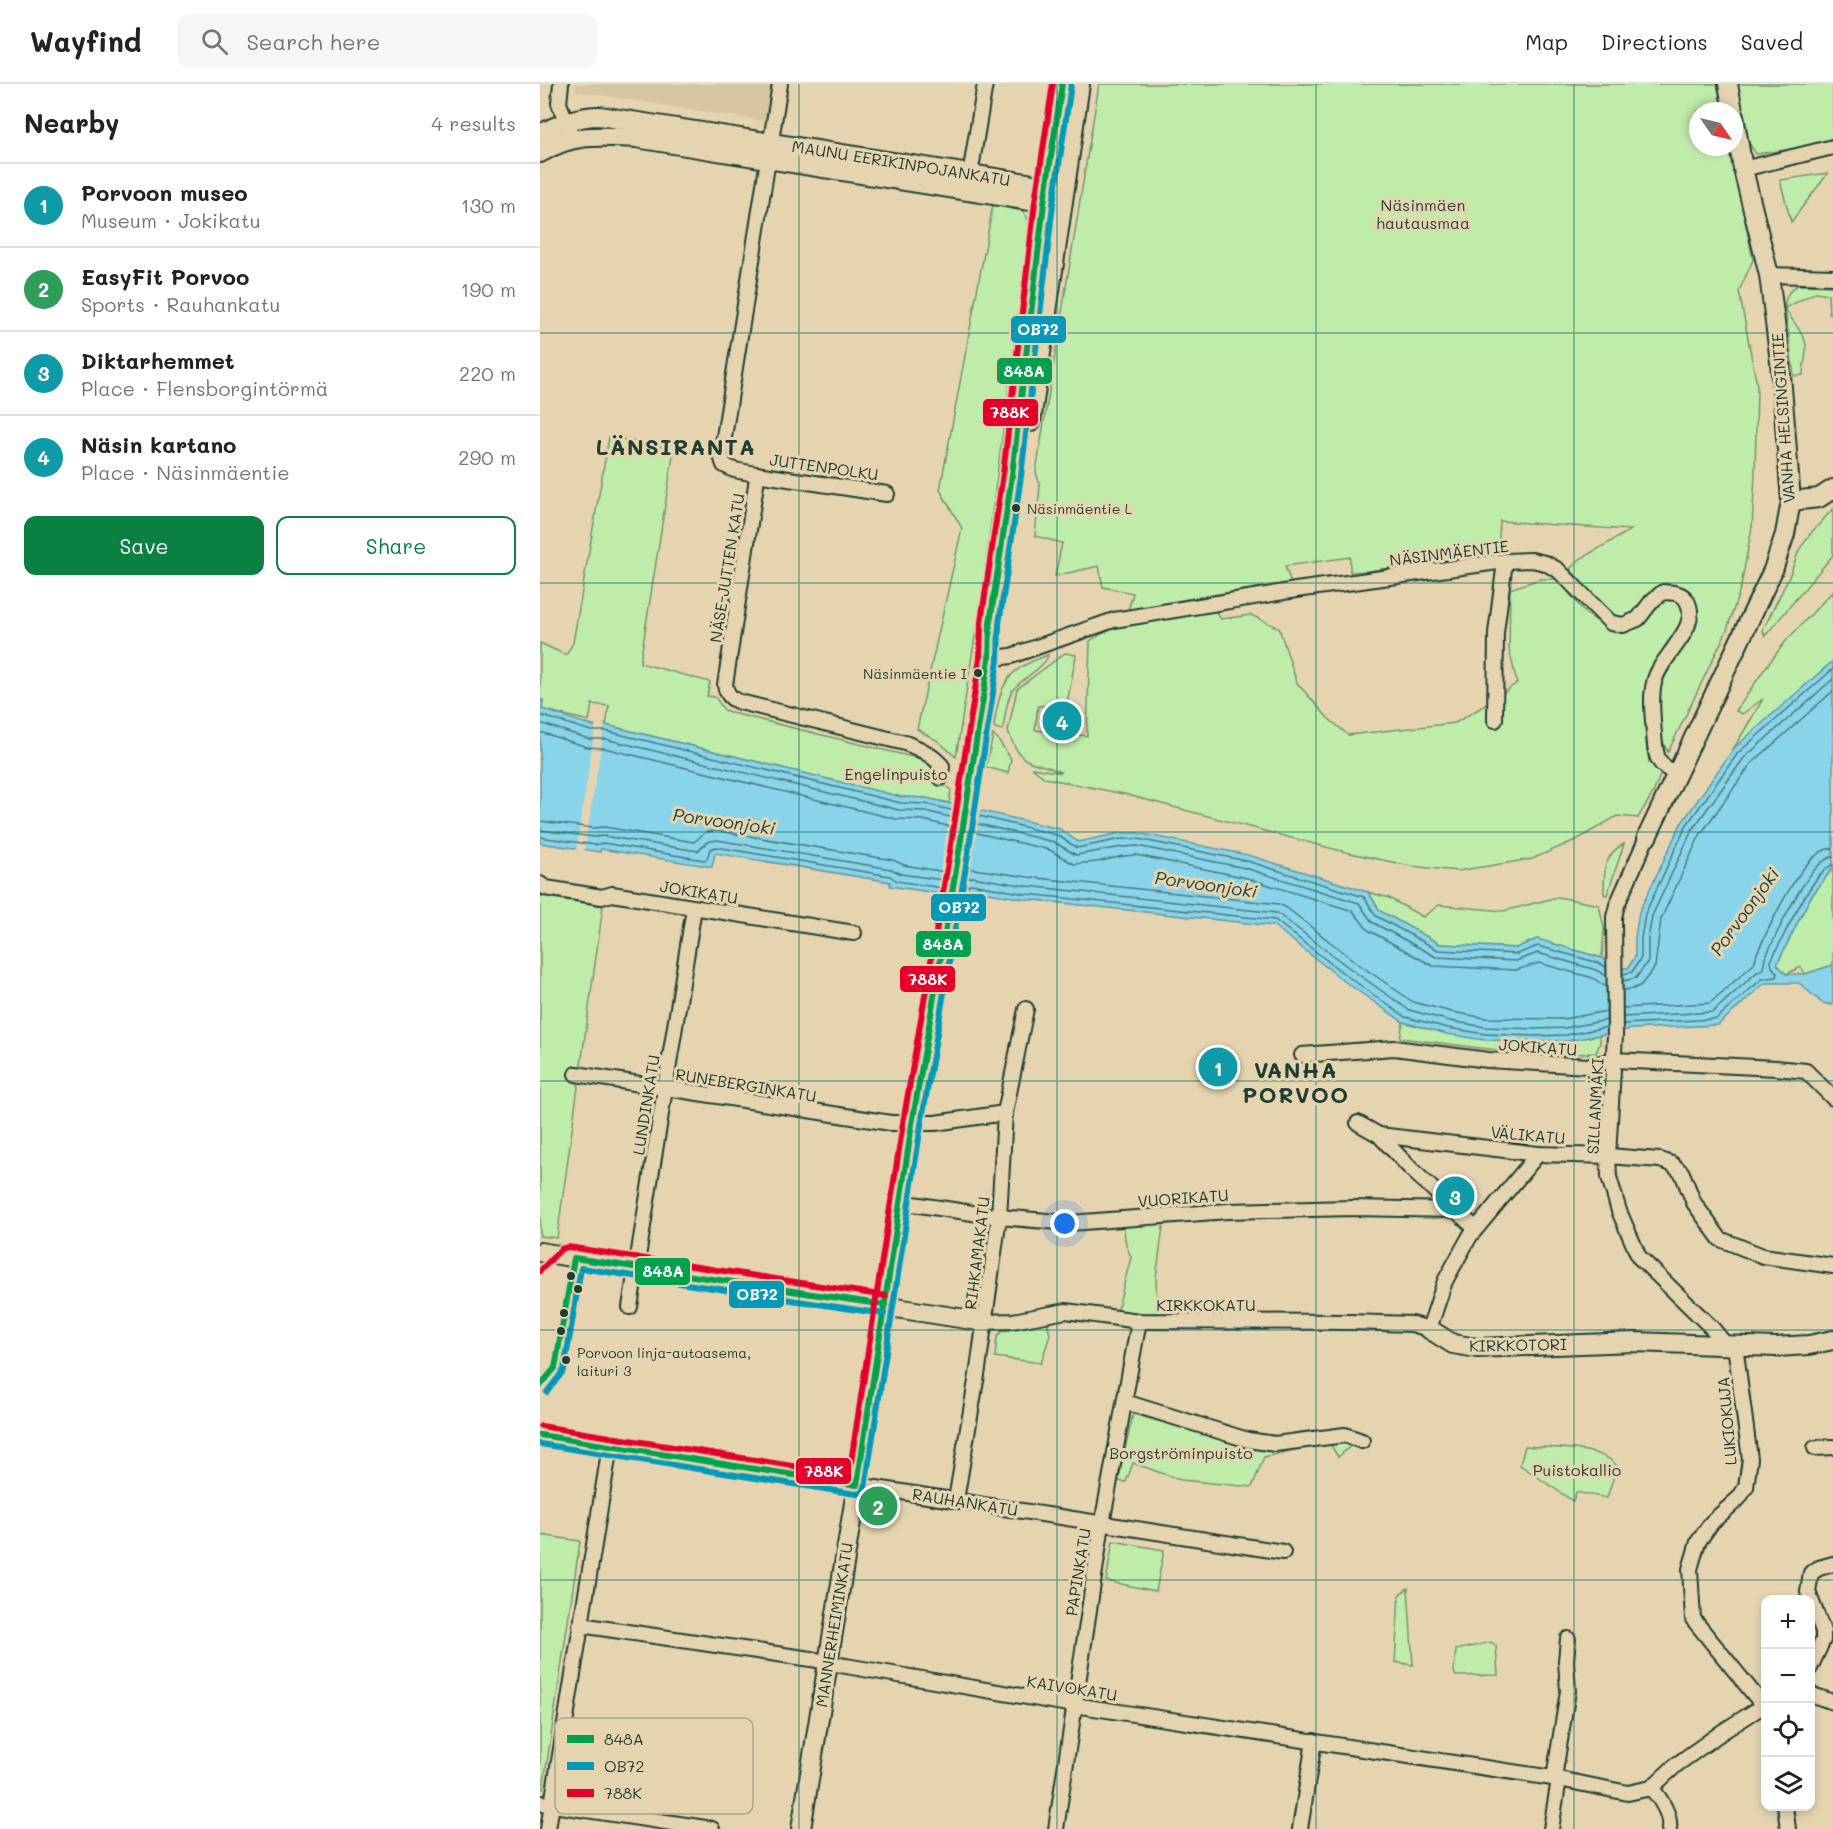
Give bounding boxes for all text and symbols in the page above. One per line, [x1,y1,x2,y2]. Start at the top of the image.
search box [177,14,597,68]
text: Wayfind [30,23,141,59]
icon: search [198,25,231,58]
text: Search here [246,27,380,56]
text: Map [1525,28,1568,55]
text: Directions [1601,28,1708,55]
text: Saved [1741,28,1803,55]
north arrow [1689,102,1743,156]
text: Nearby [24,106,119,140]
text: 4 results [431,110,516,136]
street label: MAUNU EERIKINPOJANKATU [790,135,1012,190]
text: Porvoon museo [81,178,248,207]
text: 1 [39,192,48,218]
text: 130 m [461,192,516,218]
park label: Näsinmäen hautausmaa [1376,194,1470,233]
text: Museum · Jokikatu [81,207,261,233]
text: EasyFit Porvoo [81,262,249,291]
text: 2 [38,276,49,302]
text: 190 m [461,276,516,302]
text: Sports · Rauhankatu [81,291,280,317]
line badge: OB72 [1010,315,1067,344]
text: OB72 [1017,318,1059,339]
street label: VANHA HELSINGINTIE [1766,332,1799,504]
text: Diktarhemmet [81,346,235,375]
line badge: 848A [996,357,1053,385]
text: 3 [38,360,50,386]
text: 220 m [459,360,516,386]
text: 848A [1003,360,1045,381]
text: Place · Flensborgintörmä [81,375,328,401]
line badge: 788K [982,398,1039,427]
text: 788K [990,401,1030,422]
text: Näsin kartano [81,430,236,459]
district label: LÄNSIRANTA [596,432,756,461]
text: 4 [37,444,50,470]
text: 290 m [458,444,516,470]
street label: JUTTENPOLKU [768,448,880,485]
text: Place · Näsinmäentie [81,459,290,485]
street label: NÄSE-JUTTEN KATU [704,492,749,644]
place label: Näsinmäentie L [1027,499,1133,518]
marker: Näsinmäentie L [1010,502,1022,514]
button: Save [24,516,264,575]
button: Share [276,516,516,575]
street label: NÄSINMÄENTIE [1388,535,1510,570]
place label: Näsinmäentie I [863,664,967,683]
marker: Näsinmäentie I [972,667,984,679]
pin: 4 [1042,698,1082,744]
park label: Engelinpuisto [845,763,947,784]
water label: Porvoonjoki [671,802,777,840]
water label: Porvoonjoki [1704,862,1785,960]
water label: Porvoonjoki [1153,865,1259,903]
street label: JOKIKATU [659,875,740,908]
line badge: OB72 [930,893,987,922]
text: OB72 [938,896,980,917]
line badge: 848A [915,930,972,958]
text: 848A [922,933,964,954]
line badge: 788K [899,965,956,993]
text: 788K [908,968,948,989]
street label: JOKIKATU [1498,1033,1578,1060]
pin: 1 [1198,1044,1238,1090]
street label: LUNDINKATU [627,1053,664,1156]
district label: VANHA PORVOO [1242,1055,1350,1109]
street label: SILLANMÄKI [1581,1057,1608,1155]
street label: RUNEBERGINKATU [674,1063,818,1106]
street label: VÄLIKATU [1490,1121,1566,1148]
pin: 3 [1436,1174,1474,1218]
street label: VUORIKATU [1137,1184,1229,1211]
street label: RIHKAMAKATU [959,1195,994,1311]
your location [1050,1209,1079,1238]
line badge: 848A [634,1257,691,1286]
text: 848A [642,1260,684,1281]
unlabelled marker [565,1270,577,1282]
line badge: OB72 [728,1280,785,1309]
unlabelled marker [572,1283,584,1295]
text: OB72 [736,1283,778,1304]
street label: KIRKKOKATU [1156,1294,1256,1315]
unlabelled marker [558,1307,570,1319]
unlabelled marker [555,1325,567,1337]
street label: KIRKKOTORI [1469,1333,1567,1356]
place label: Porvoon linja-autoasema, laituri 3 [577,1343,751,1380]
marker: Porvoon linja-autoasema, laituri 3 [560,1354,572,1366]
street label: LUKIOKUJA [1712,1376,1741,1466]
park label: Borgströminpuisto [1109,1442,1253,1463]
line badge: 788K [795,1457,852,1485]
park label: Puistokallio [1533,1459,1621,1480]
text: 788K [804,1460,844,1481]
street label: RAUHANKATU [911,1483,1019,1520]
pin: 2 [858,1484,898,1528]
street label: PAPINKATU [1060,1527,1095,1617]
street label: MANNERHEIMINKATU [810,1541,857,1709]
map controls [1761,1595,1815,1811]
button: + [1761,1595,1815,1649]
button: − [1761,1649,1815,1703]
street label: KAIVOKATU [1025,1670,1119,1705]
button: locate [1761,1703,1815,1757]
legend [555,1718,753,1814]
text: 848A [604,1728,644,1749]
text: OB72 [604,1755,644,1776]
button: layers [1761,1757,1815,1811]
text: 788K [604,1782,642,1803]

